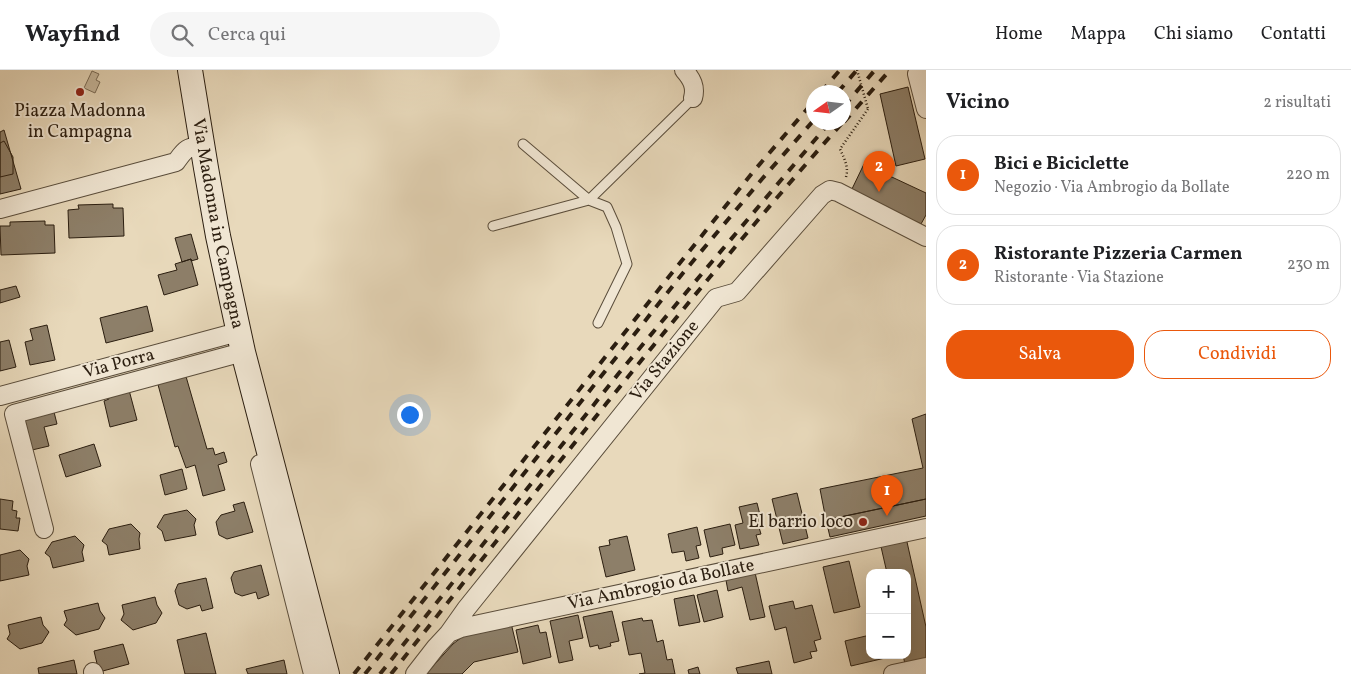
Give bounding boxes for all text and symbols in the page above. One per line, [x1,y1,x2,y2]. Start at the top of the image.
search box [150,12,500,57]
text: Wayfind [25,18,120,52]
icon: search [168,21,196,49]
text: Cerca qui [208,22,286,48]
text: Home [995,22,1043,47]
text: Mappa [1071,22,1126,47]
text: Chi siamo [1154,22,1233,47]
text: Contatti [1261,22,1326,47]
north arrow [806,85,851,130]
marker: Piazza Madonna in Campagna [74,86,86,98]
text: Vicino [946,88,1010,117]
text: 2 risultati [1263,92,1331,114]
place label: Piazza Madonna in Campagna [14,99,146,145]
street label: Via Madonna in Campagna [186,117,250,331]
pin: 2 [863,151,895,192]
text: Bici e Biciclette [994,151,1129,177]
text: 1 [960,164,966,186]
text: 220 m [1286,164,1330,186]
text: Negozio · Via Ambrogio da Bollate [994,177,1230,199]
text: Ristorante Pizzeria Carmen [994,241,1243,267]
text: 2 [959,254,967,276]
text: 230 m [1287,254,1330,276]
text: Ristorante · Via Stazione [994,267,1164,289]
street label: Via Stazione [624,315,706,407]
button: Salva [946,330,1134,379]
button: Condividi [1144,330,1331,379]
street label: Via Porra [80,342,158,386]
your location [397,402,423,428]
pin: 1 [871,475,903,516]
place label: El barrio loco [748,510,853,535]
marker: El barrio loco [857,516,869,528]
street label: Via Ambrogio da Bollate [565,553,757,617]
map controls [866,569,911,659]
button: + [866,569,911,614]
button: − [866,614,911,659]

